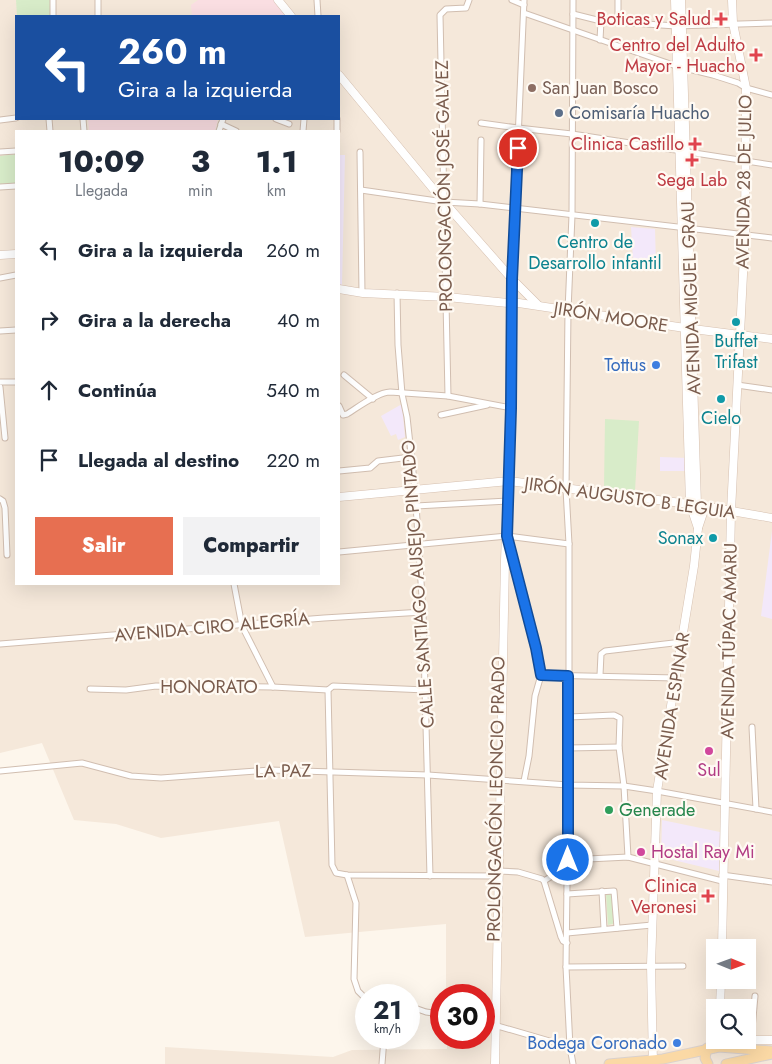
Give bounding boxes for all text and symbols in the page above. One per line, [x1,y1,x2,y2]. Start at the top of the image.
place label: Boticas y Salud [597,6,711,32]
marker: Boticas y Salud [715,13,727,25]
text: 260 m [118,27,227,77]
place label: Centro del Adulto Mayor - Huacho [610,32,745,79]
icon: left [35,35,100,100]
marker: Centro del Adulto Mayor - Huacho [749,48,763,62]
street label: PROLONGACIÓN JOSÉ GALVEZ [429,60,459,312]
text: Gira a la izquierda [118,73,292,105]
place label: San Juan Bosco [542,75,658,101]
marker: San Juan Bosco [526,82,538,94]
street label: AVENIDA 28 DE JULIO [729,95,759,269]
place label: Comisaría Huacho [569,100,710,126]
marker: Comisaría Huacho [553,107,565,119]
pin [497,127,539,169]
place label: Clinica Castillo [571,131,684,157]
icon: arrive [504,134,532,162]
marker: Clinica Castillo [688,137,702,151]
text: 10:09 [58,140,145,183]
text: 3 [191,140,210,183]
text: 1.1 [256,140,297,183]
marker: Sega Lab [685,153,699,167]
place label: Sega Lab [657,167,727,193]
text: Llegada [75,179,128,202]
text: min [188,179,213,202]
text: km [267,179,286,202]
street label: AVENIDA MIGUEL GRAU [675,201,707,395]
marker: Centro de Desarrollo infantil [589,217,601,229]
place label: Centro de Desarrollo infantil [528,229,662,276]
icon: left [35,236,63,264]
text: Gira a la izquierda [78,237,243,264]
text: 260 m [266,237,320,264]
street label: JIRÓN MOORE [550,295,670,339]
icon: right [35,306,63,334]
text: Gira a la derecha [78,307,231,334]
text: 40 m [277,307,320,334]
marker: Buffet Trifast [730,316,742,328]
place label: Buffet Trifast [714,328,758,375]
place label: Tottus [604,352,646,378]
marker: Tottus [650,359,662,371]
icon: ahead [35,376,63,404]
text: Continúa [78,377,157,404]
text: 540 m [266,377,320,404]
marker: Cielo [715,393,727,405]
place label: Cielo [701,405,741,431]
street label: CALLE SANTIAGO AUSEJO PINTADO [395,439,441,729]
icon: arrive [35,446,63,474]
text: Llegada al destino [78,447,239,474]
text: 220 m [266,447,320,474]
street label: JIRÓN AUGUSTO B LEGUIA [521,470,737,526]
button: Salir [35,517,173,575]
button: Compartir [183,517,320,575]
place label: Sonax [658,525,703,551]
marker: Sonax [707,532,719,544]
street label: AVENIDA TÚPAC AMARU [714,543,744,739]
street label: AVENIDA CIRO ALEGRÍA [113,606,311,648]
street label: AVENIDA ESPINAR [647,630,697,782]
street label: PROLONGACIÓN LEONCIO PRADO [481,656,511,942]
street label: HONORATO [160,674,258,700]
marker: Sul [703,745,715,757]
place label: Sul [697,757,721,783]
street label: LA PAZ [255,758,312,784]
place label: Generade [619,797,695,823]
marker: Generade [603,804,615,816]
position arrow [541,833,593,885]
place label: Hostal Ray Mi [651,839,755,865]
marker: Hostal Ray Mi [635,846,647,858]
place label: Clinica Veronesi [631,873,697,920]
marker: Clinica Veronesi [701,889,715,903]
north arrow [706,939,756,989]
map controls [706,939,756,1049]
speed limit sign: 30 [430,984,495,1049]
text: 21 [373,992,402,1028]
button: search [706,999,756,1049]
text: km/h [374,1020,401,1038]
place label: Bodega Coronado [527,1030,667,1056]
marker: Bodega Coronado [671,1037,683,1049]

